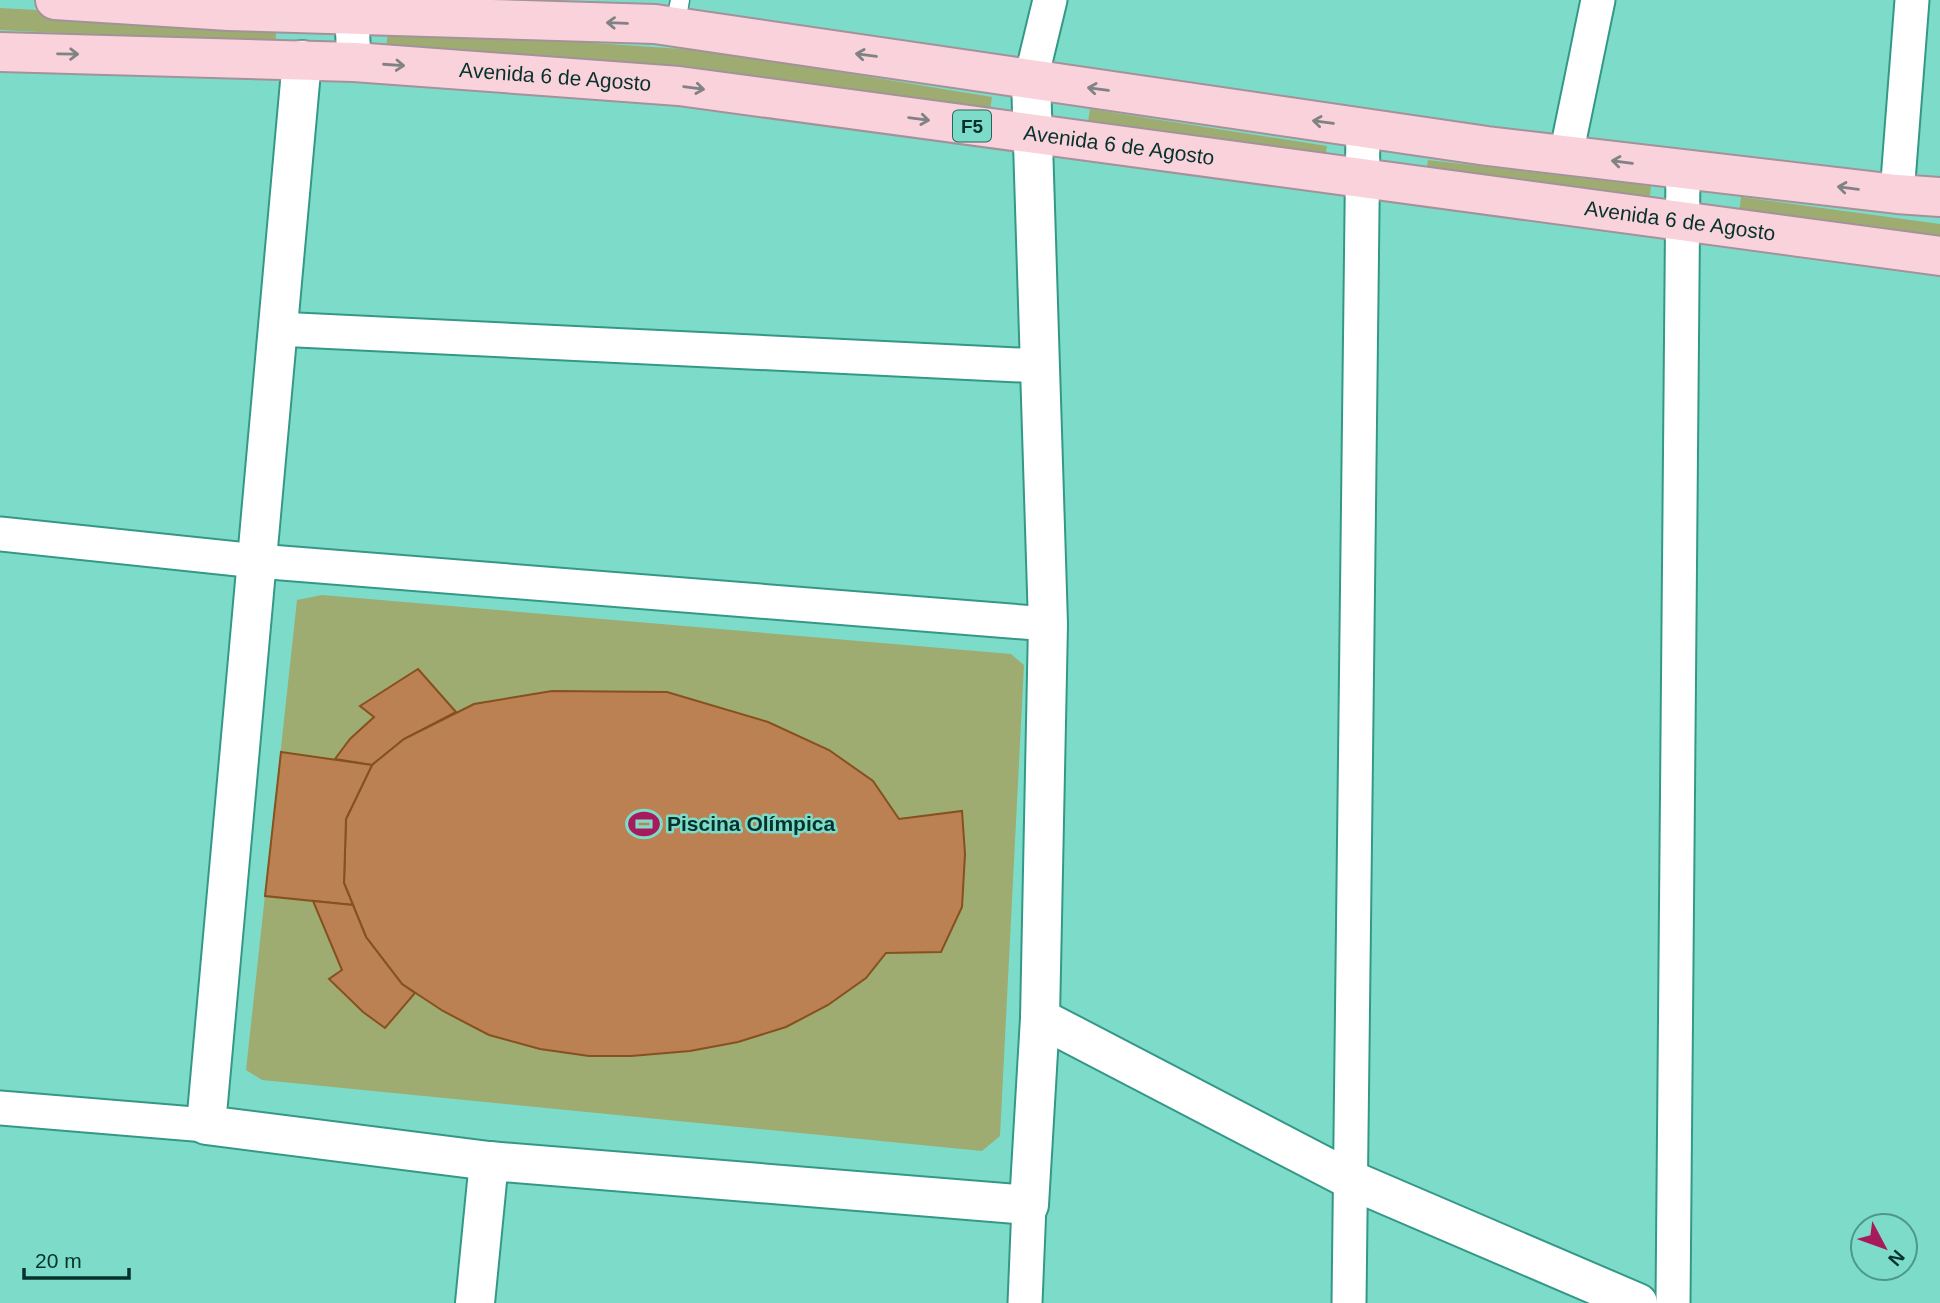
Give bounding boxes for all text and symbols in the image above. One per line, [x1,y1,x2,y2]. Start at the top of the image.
one-way arrow [605,16,628,29]
one-way arrow [56,47,79,61]
one-way arrow [855,48,878,61]
street label: Avenida 6 de Agosto [459,58,652,95]
one-way arrow [382,59,404,72]
one-way arrow [682,82,704,95]
one-way arrow [1087,82,1110,95]
road number: F5 [953,110,991,142]
one-way arrow [907,113,930,126]
one-way arrow [1313,115,1335,128]
street label: Avenida 6 de Agosto [1022,121,1216,169]
one-way arrow [1611,155,1634,168]
one-way arrow [1837,182,1860,195]
street label: Avenida 6 de Agosto [1583,196,1777,245]
sports icon: Piscina Olímpica [627,807,661,841]
place label: Piscina Olímpica [667,812,835,835]
north arrow [1849,1212,1919,1282]
scale bar [24,1236,130,1280]
text: N [1884,1246,1909,1270]
text: 20 m [35,1249,82,1272]

